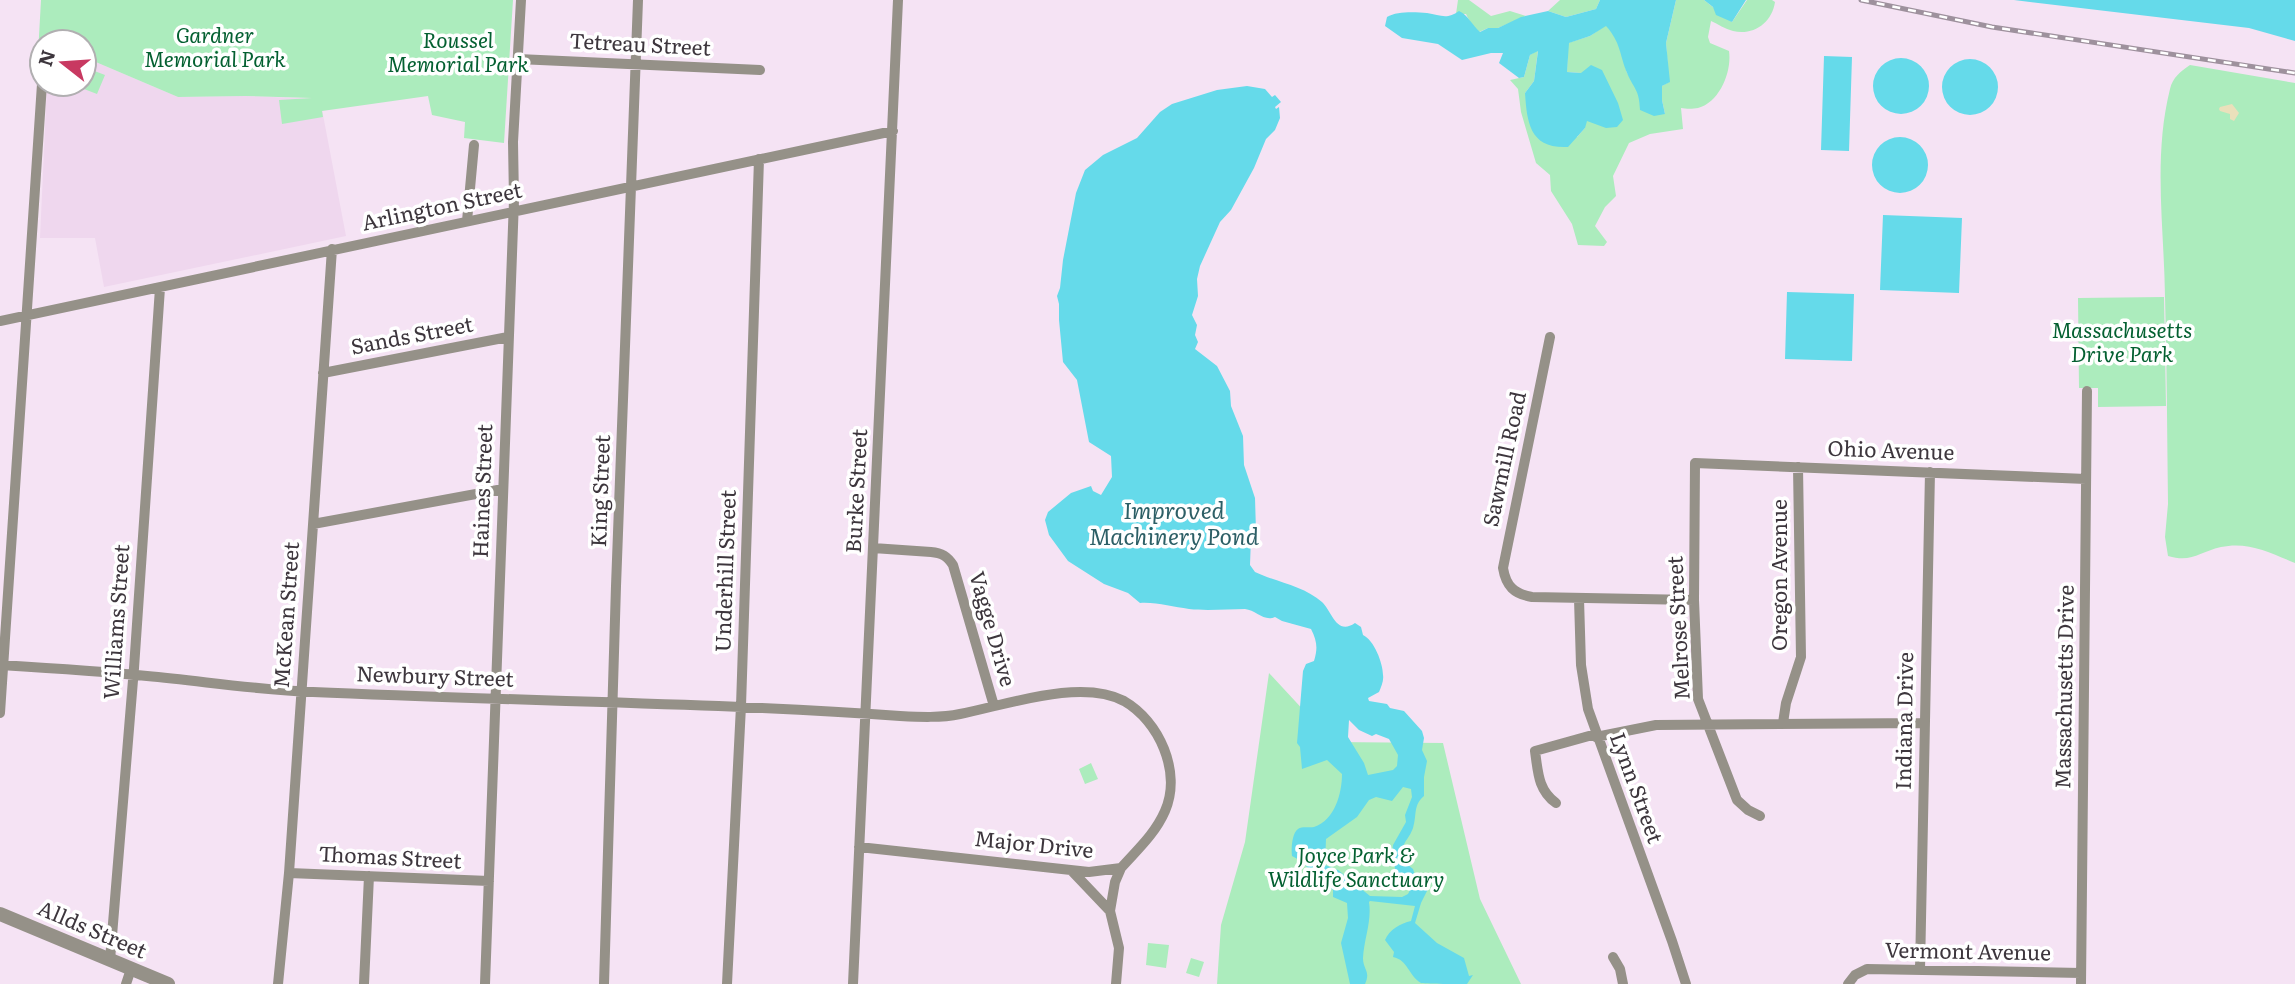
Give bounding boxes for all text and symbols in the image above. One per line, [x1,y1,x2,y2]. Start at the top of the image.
park label: Gardner Memorial Park [144,18,286,73]
park label: Roussel Memorial Park [387,23,529,78]
street label: Tetreau Street [569,23,712,62]
north arrow [28,28,98,98]
text: N [30,46,62,69]
street label: Arlington Street [359,172,525,237]
street label: Sands Street [348,306,476,361]
park label: Massachusetts Drive Park [2052,313,2192,368]
street label: Sawmill Road [1473,388,1532,529]
street label: Haines Street [463,423,498,558]
street label: Burke Street [836,427,873,554]
street label: Ohio Avenue [1827,431,1955,466]
street label: King Street [581,434,616,548]
street label: Underhill Street [705,489,742,653]
water label: Improved Machinery Pond [1089,492,1260,552]
street label: Oregon Avenue [1762,499,1793,651]
street label: McKean Street [264,540,305,689]
street label: Williams Street [94,543,135,701]
street label: Melrose Street [1657,555,1696,701]
street label: Vagge Drive [963,567,1026,690]
street label: Massachusetts Drive [2045,584,2080,789]
street label: Indiana Drive [1886,652,1919,790]
street label: Newbury Street [356,656,515,693]
street label: Lynn Street [1604,727,1673,847]
street label: Major Drive [973,821,1095,864]
street label: Thomas Street [318,836,463,875]
park label: Joyce Park & Wildlife Sanctuary [1268,838,1444,893]
street label: Allds Street [34,891,153,965]
street label: Vermont Avenue [1885,933,2051,966]

